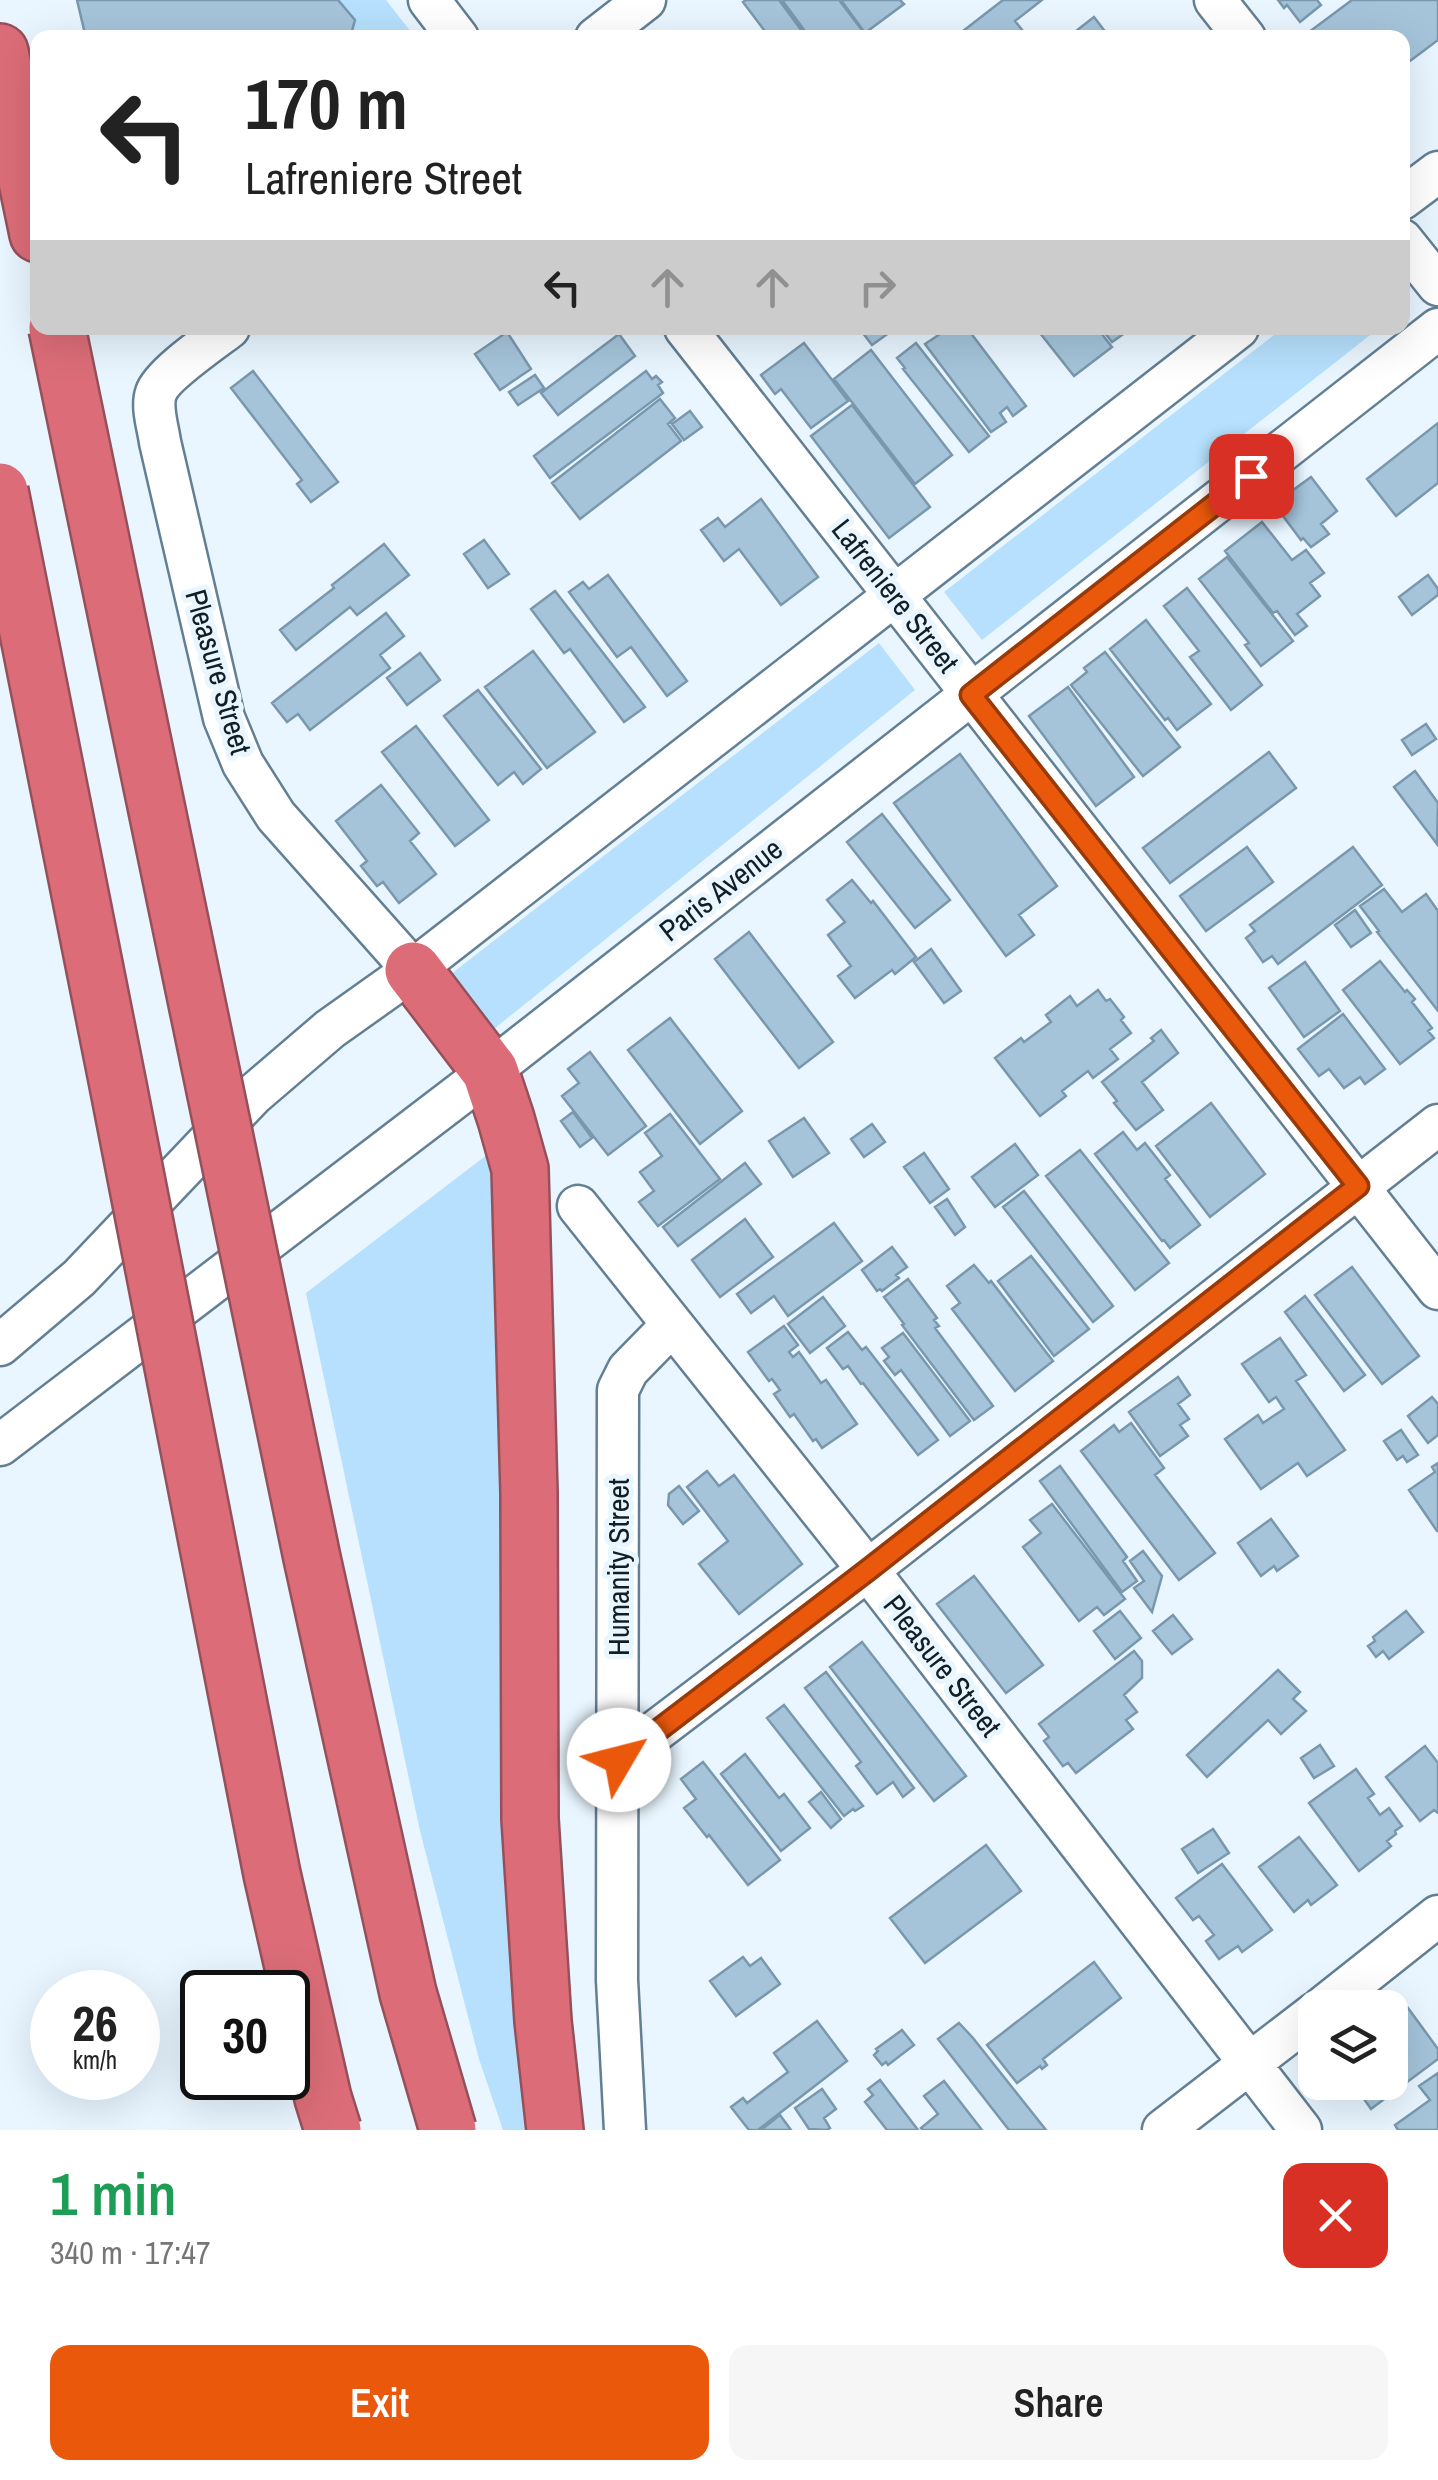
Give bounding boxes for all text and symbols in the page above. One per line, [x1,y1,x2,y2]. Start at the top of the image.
text: 170 m [245,57,408,151]
icon: left [80,70,210,200]
text: Lafreniere Street [245,147,522,208]
icon: left [535,260,590,315]
icon: ahead [640,260,695,315]
icon: ahead [745,260,800,315]
icon: right [850,260,905,315]
pin [1209,434,1294,519]
icon: arrive [1224,449,1279,504]
street label: Lafreniere Street [823,510,968,681]
street label: Pleasure Street [176,585,262,759]
street label: Paris Avenue [651,829,790,950]
street label: Humanity Street [598,1478,638,1656]
street label: Pleasure Street [875,1586,1011,1745]
position arrow [567,1708,671,1812]
speed limit sign: 30 [180,1970,310,2100]
text: 26 [72,1989,118,2057]
map controls [1298,1990,1408,2100]
button: layers [1298,1990,1408,2100]
text: km/h [73,2043,117,2077]
text: 1 min [50,2153,177,2234]
button: close [1283,2163,1388,2268]
text: 340 m · 17:47 [50,2231,210,2274]
button: Exit [50,2345,709,2460]
button: Share [729,2345,1388,2460]

